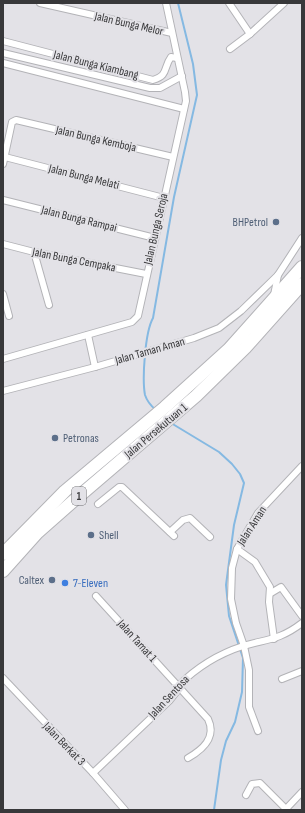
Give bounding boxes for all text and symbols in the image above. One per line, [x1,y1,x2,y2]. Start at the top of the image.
street label: Jalan Bunga Melor [92,9,165,39]
street label: Jalan Bunga Kiambang [51,47,140,83]
street label: Jalan Bunga Kemboja [53,122,138,156]
street label: Jalan Bunga Melati [46,161,121,193]
street label: Jalan Bunga Seroja [140,192,172,267]
street label: Jalan Bunga Rampai [39,202,118,236]
place label: BHPetrol [233,215,268,230]
marker: BHPetrol [271,217,281,227]
street label: Jalan Bunga Cempaka [30,244,117,276]
street label: Jalan Taman Aman [112,334,187,368]
street label: Jalan Persekutuan 1 [121,400,191,462]
place label: Petronas [63,431,99,446]
marker: Petronas [50,433,60,443]
road number: 1 [72,487,86,505]
street label: Jalan Aman [233,504,270,549]
place label: Shell [99,528,119,543]
marker: Shell [86,530,96,540]
place label: Caltex [19,573,44,588]
marker: Caltex [47,575,57,585]
place label: 7-Eleven [73,576,108,591]
marker: 7-Eleven [60,578,70,588]
street label: Jalan Tamat 1 [113,616,160,666]
street label: Jalan Sentosa [145,672,193,722]
street label: Jalan Berkat 3 [39,719,88,769]

